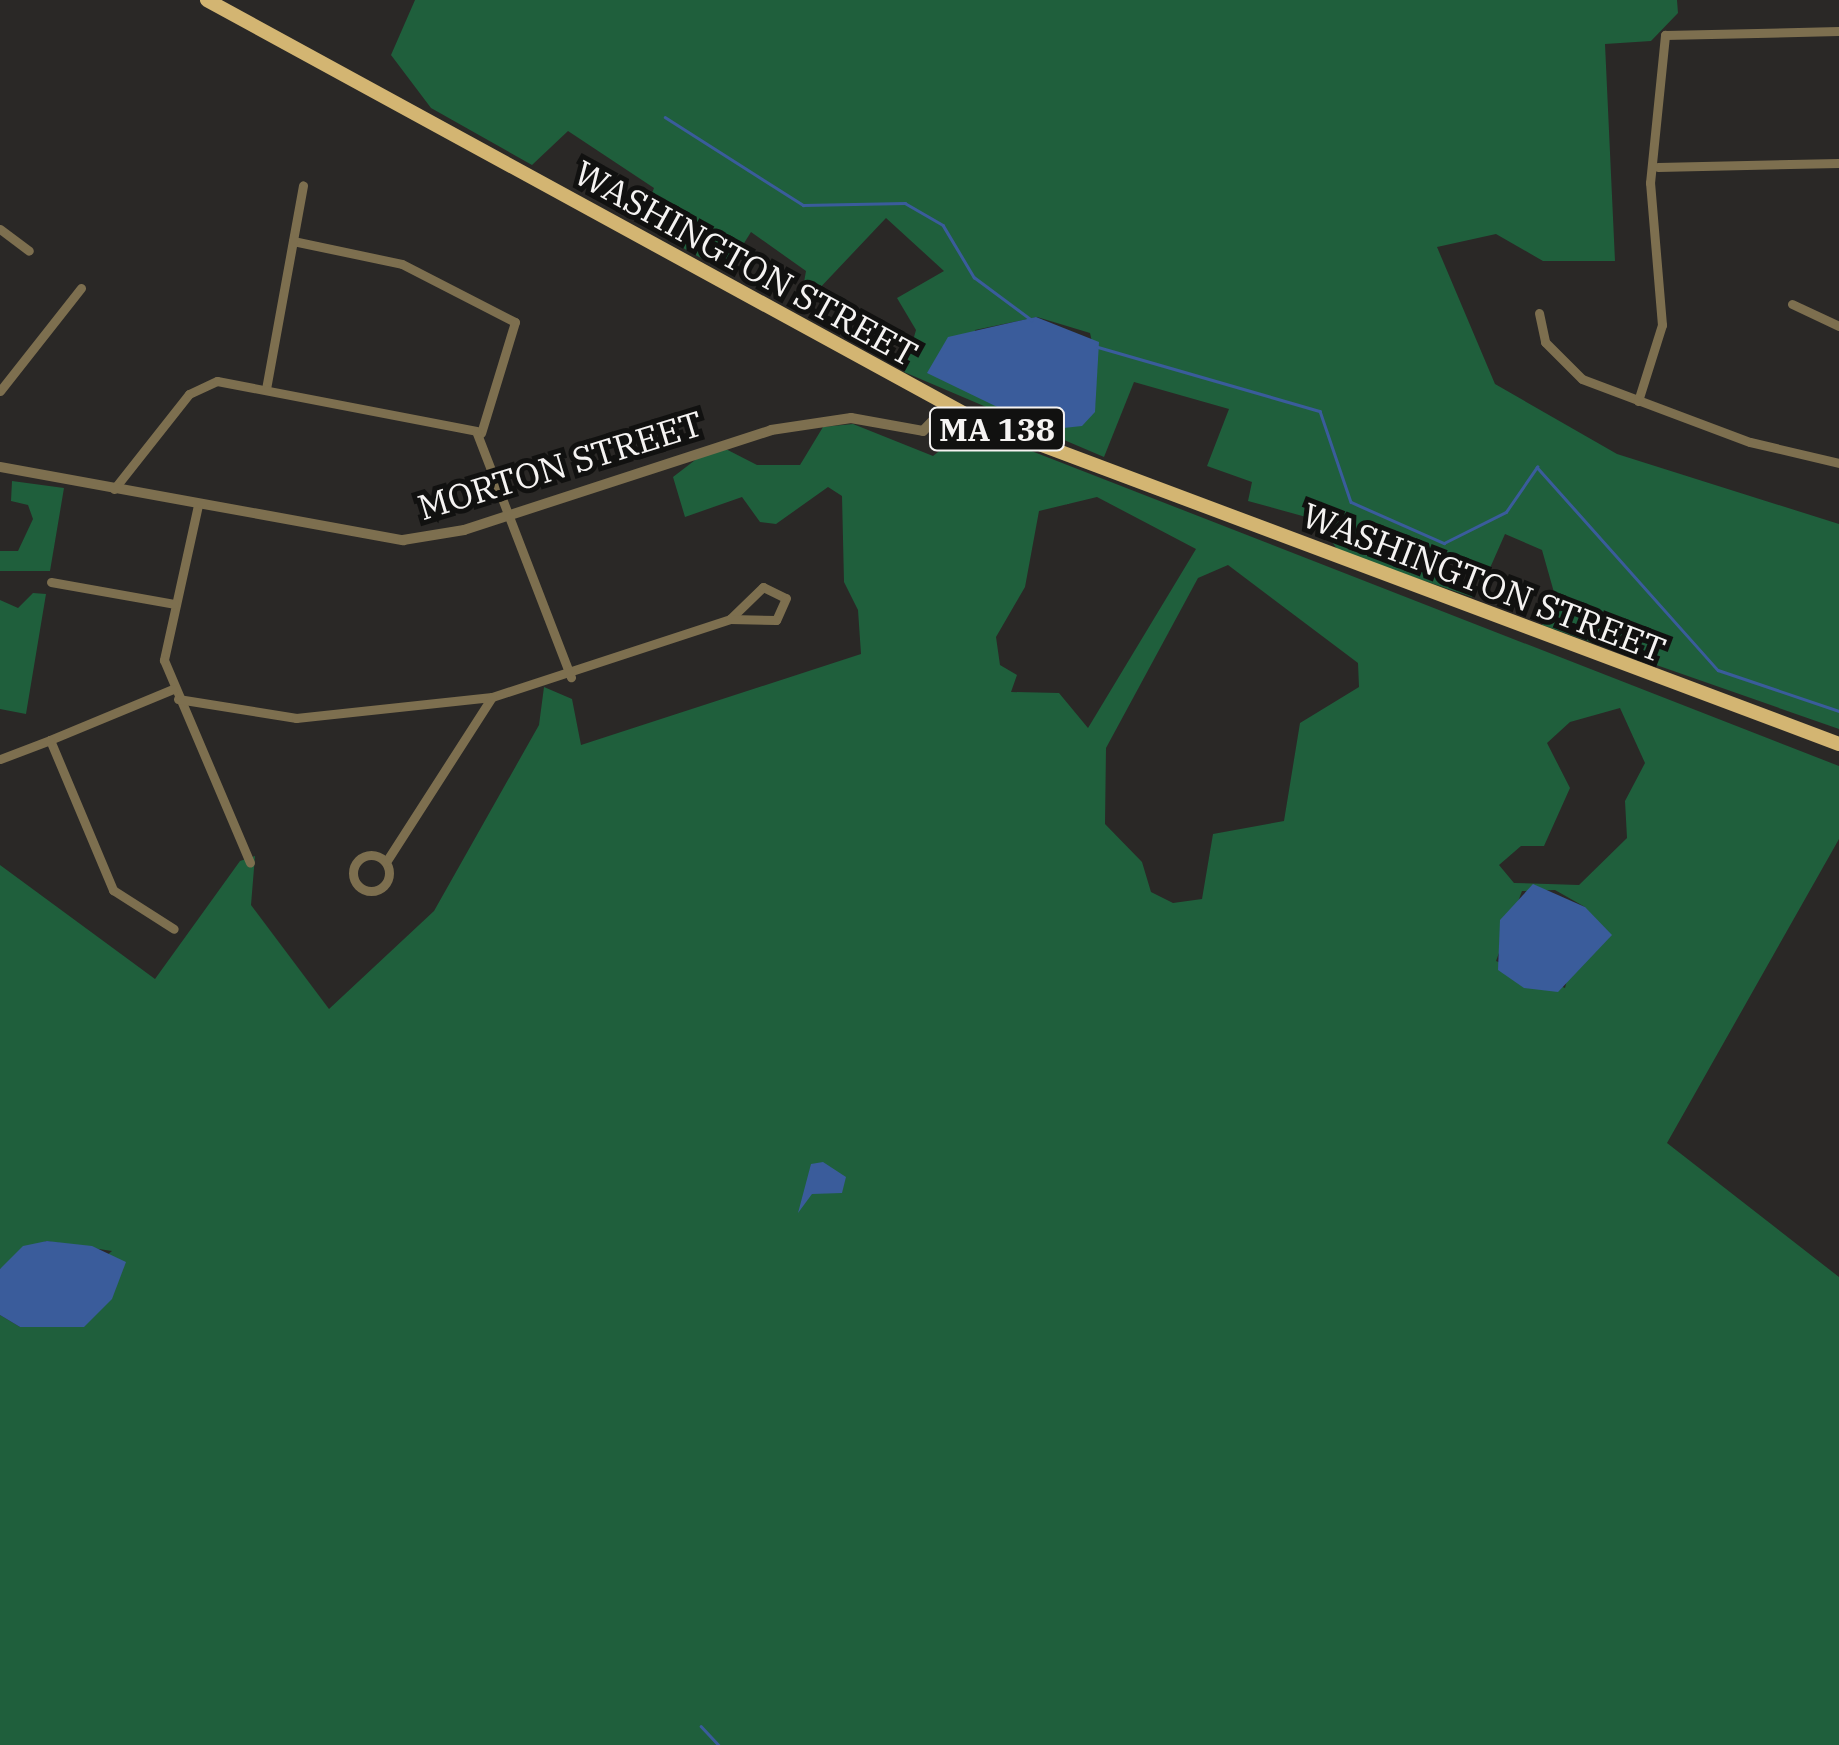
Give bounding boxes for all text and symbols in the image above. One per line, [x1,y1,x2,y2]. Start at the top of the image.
street label: WASHINGTON STREET [567,151,925,375]
street label: MORTON STREET [413,402,707,528]
road number: MA 138 [927,402,1067,456]
street label: WASHINGTON STREET [1296,493,1672,671]

